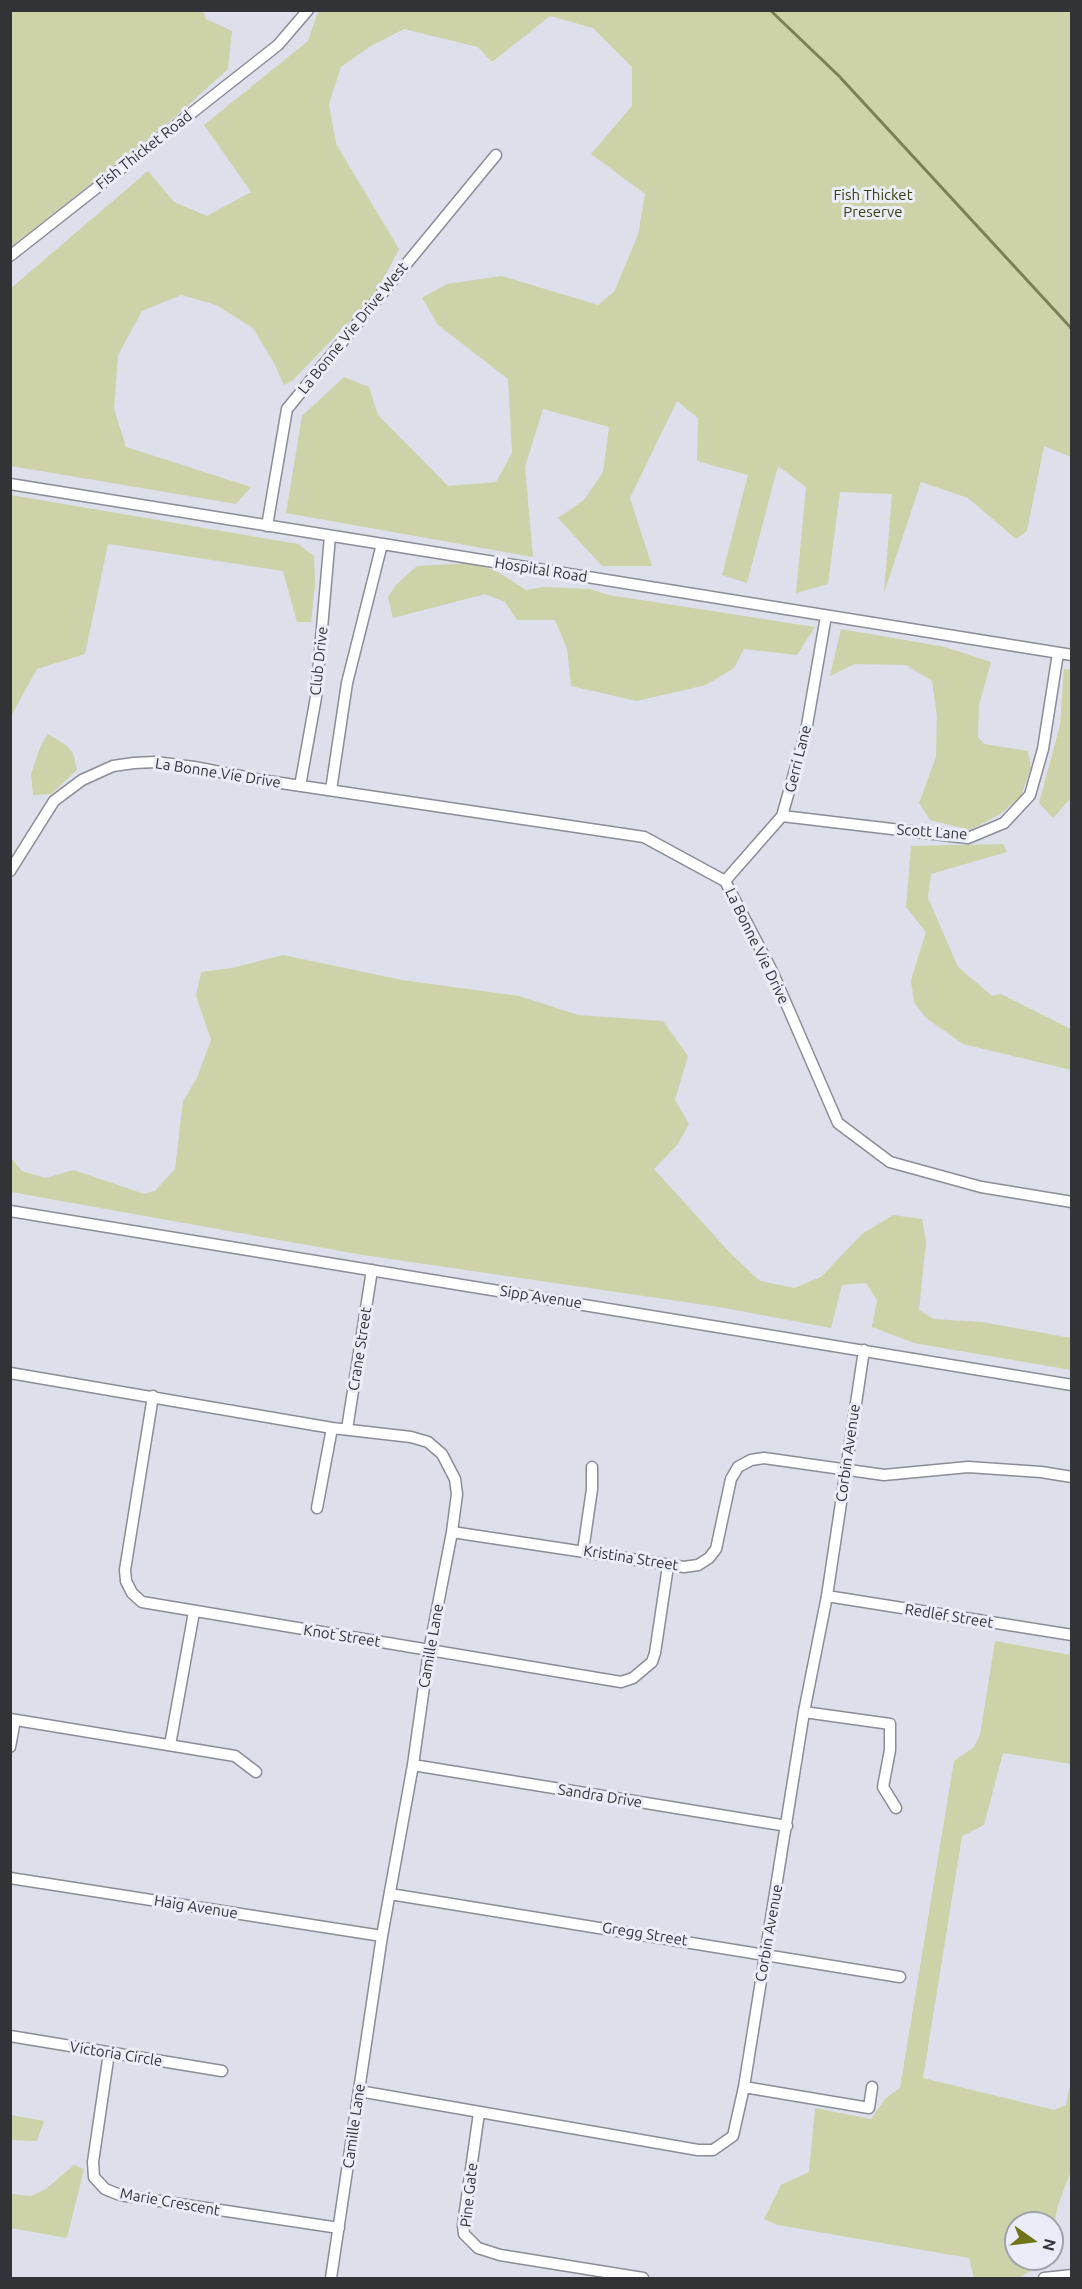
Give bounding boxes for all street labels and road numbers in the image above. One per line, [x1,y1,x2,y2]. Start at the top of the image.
street label: Fish Thicket Road [92,107,196,193]
street label: La Bonne Vie Drive West [294,258,412,398]
street label: Hospital Road [493,554,589,586]
street label: Club Drive [306,626,332,696]
street label: Gerri Lane [781,723,815,795]
street label: La Bonne Vie Drive [154,754,282,792]
street label: Scott Lane [896,821,968,843]
street label: La Bonne Vie Drive [721,885,793,1007]
street label: Sipp Avenue [499,1282,583,1312]
street label: Crane Street [344,1306,376,1392]
street label: Corbin Avenue [832,1403,864,1503]
street label: Kristina Street [582,1542,680,1574]
street label: Redlef Street [903,1600,995,1632]
street label: Camille Lane [415,1602,447,1690]
street label: Knot Street [302,1621,382,1651]
street label: Sandra Drive [557,1780,643,1812]
street label: Corbin Avenue [752,1883,786,1983]
street label: Haig Avenue [153,1892,239,1922]
street label: Gregg Street [601,1918,689,1950]
street label: Victoria Circle [68,2038,164,2070]
street label: Camille Lane [339,2083,369,2169]
street label: Pine Gate [457,2162,481,2228]
street label: Marie Crescent [119,2184,221,2220]

